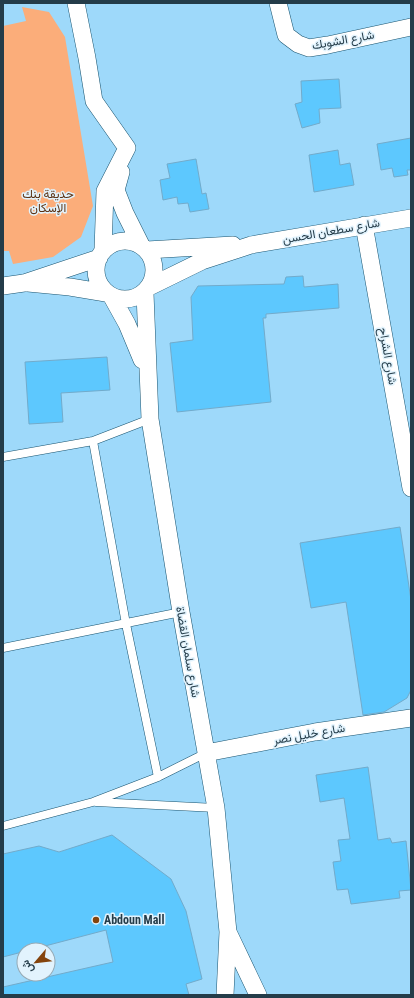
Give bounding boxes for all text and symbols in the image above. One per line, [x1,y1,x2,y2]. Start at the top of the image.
street label: شارع الشوبك [311,28,376,54]
park label: حديقة بنك الإسكان [22,187,74,216]
street label: شارع سطعان الحسن [281,216,381,248]
street label: شارع الشراح [374,326,400,386]
street label: شارع سلمان القضاة [171,605,203,699]
street label: شارع خليل نصر [271,721,346,749]
place label: Abdoun Mall [104,913,164,927]
marker: Abdoun Mall [91,915,101,925]
north arrow [16,942,56,982]
text: ش [19,958,36,975]

